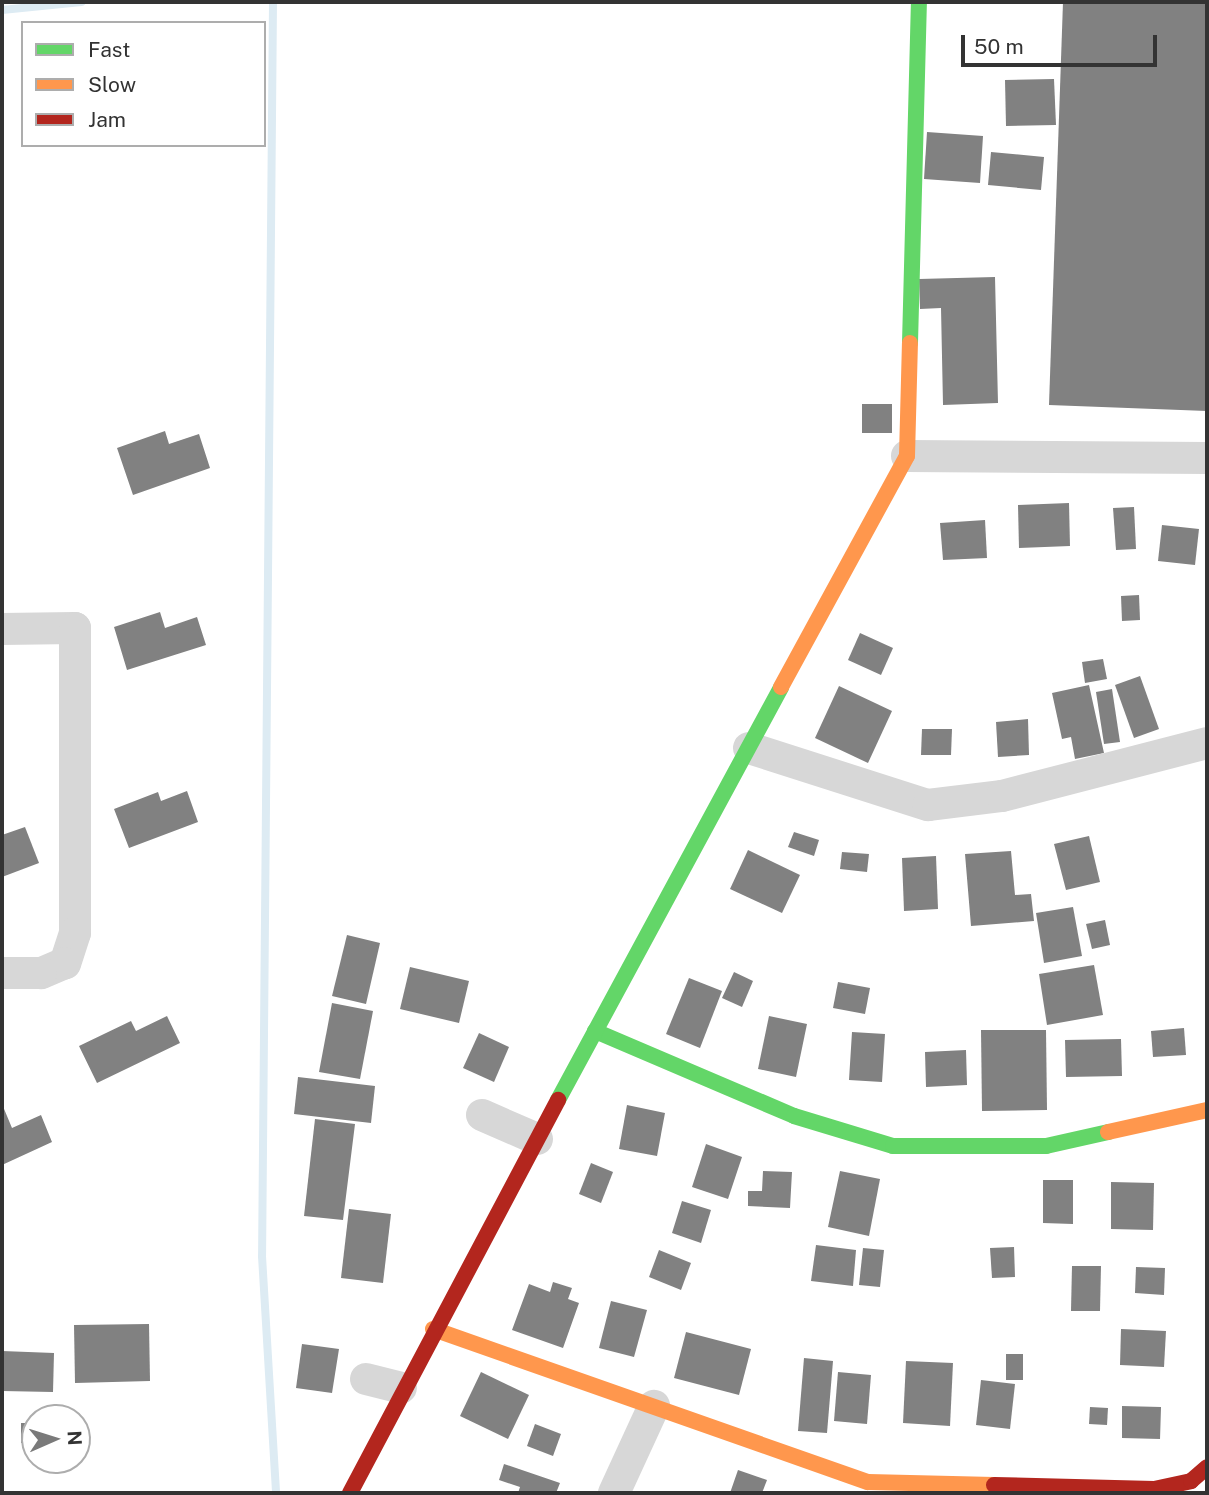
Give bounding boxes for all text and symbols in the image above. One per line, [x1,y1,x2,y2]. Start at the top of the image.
legend [21,21,266,147]
scale bar [964,21,1160,65]
text: 50 m [974,34,1024,59]
text: Fast [88,37,130,62]
text: Slow [88,72,136,97]
text: Jam [88,107,126,132]
north arrow [21,1404,91,1474]
text: N [64,1430,86,1446]

